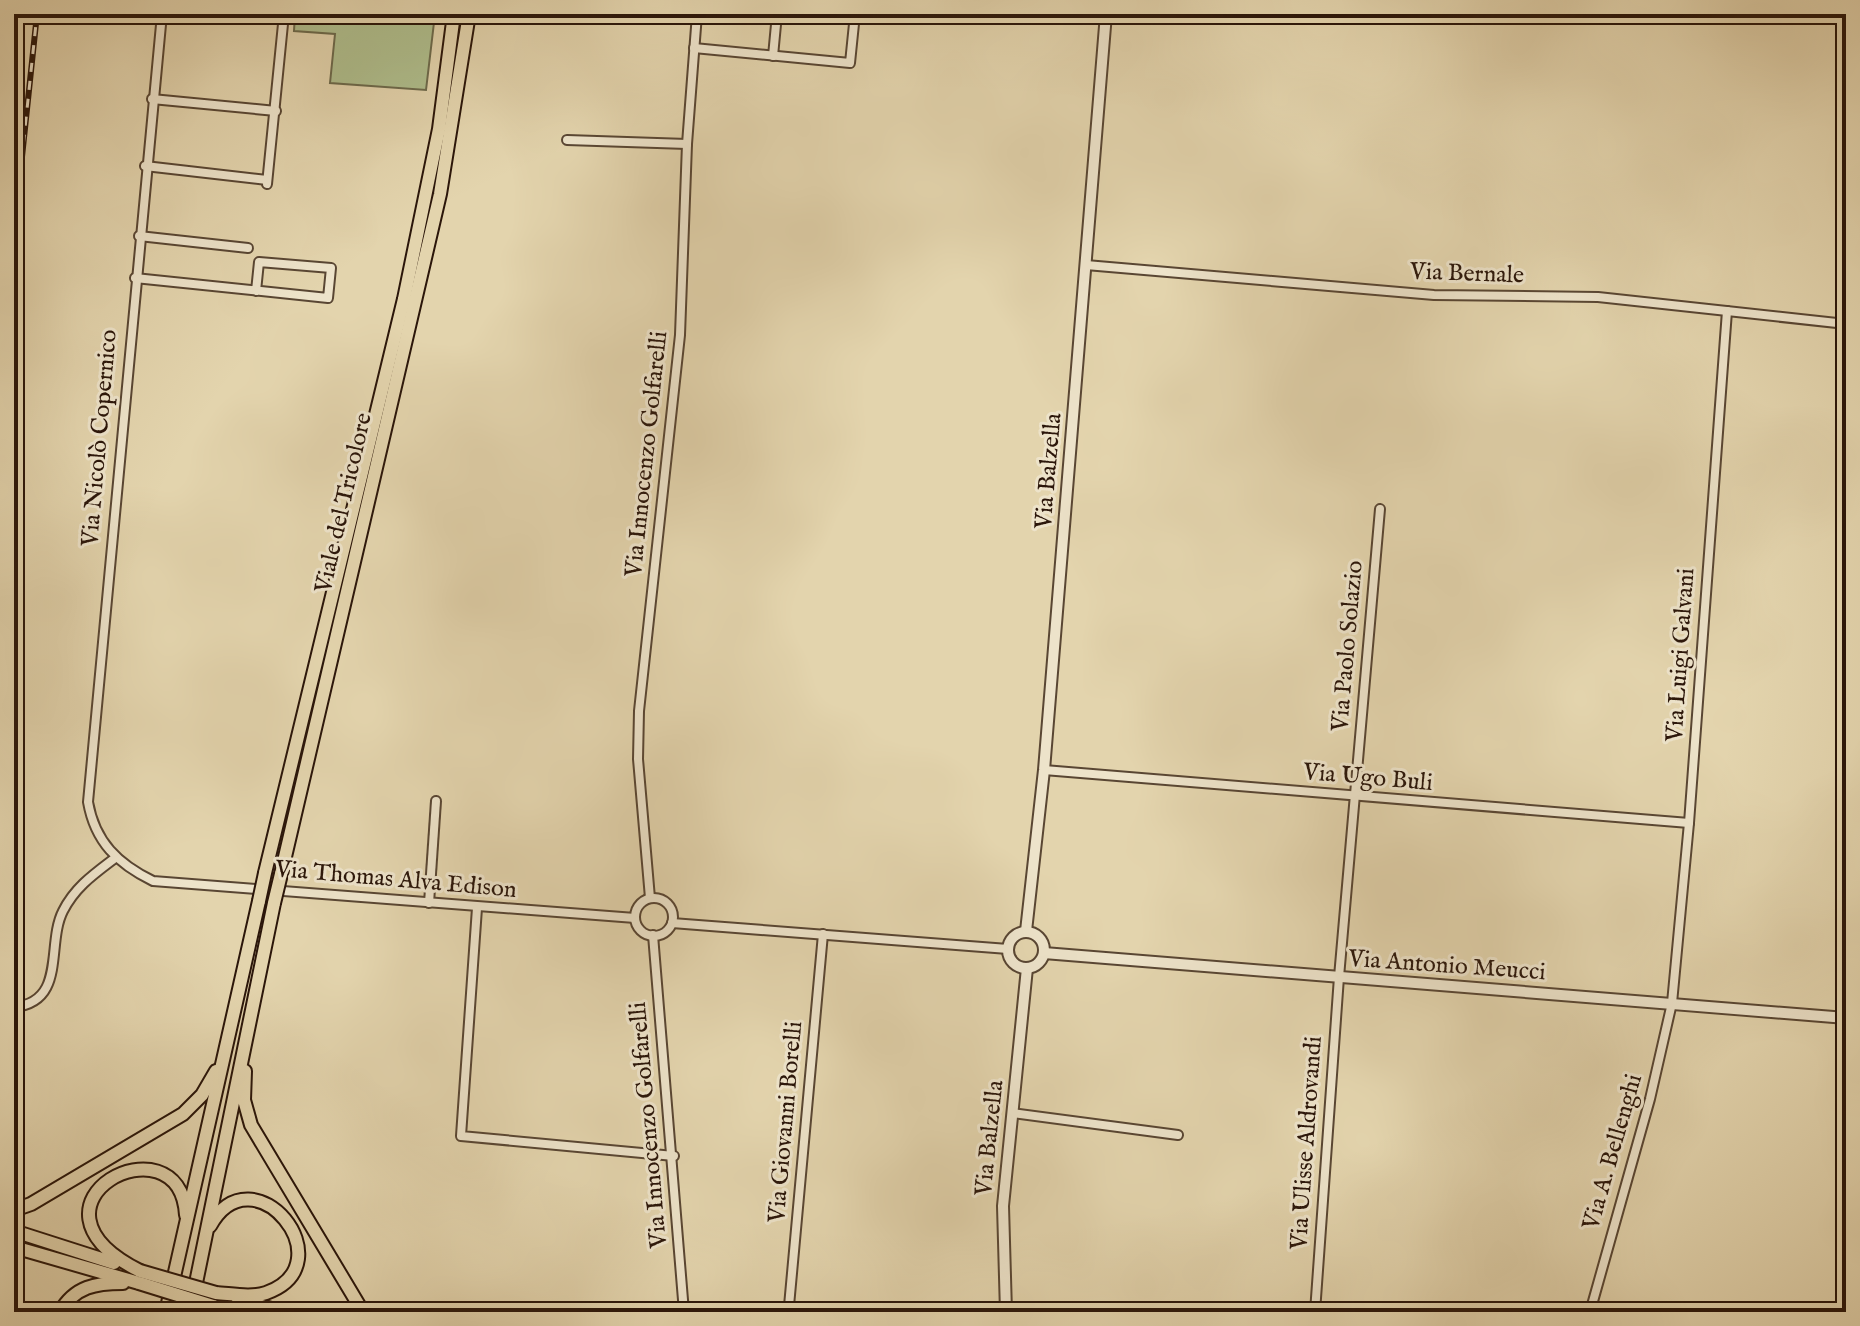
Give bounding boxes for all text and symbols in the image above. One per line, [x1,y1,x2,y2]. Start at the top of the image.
street label: Via Bernale [1408,256,1525,291]
street label: Via Nicolò Copernico [75,328,125,549]
street label: Via Innocenzo Golfarelli [619,330,675,579]
street label: Viale del Tricolore [308,410,380,597]
street label: Via Balzella [1028,411,1070,531]
street label: Via Paolo Solazio [1325,559,1371,734]
street label: Via Luigi Galvani [1659,567,1703,744]
street label: Via Ugo Buli [1301,757,1434,799]
street label: Via Thomas Alva Edison [273,854,518,906]
street label: Via Antonio Meucci [1346,944,1547,988]
street label: Via Innocenzo Golfarelli [623,1001,675,1250]
street label: Via Giovanni Borelli [762,1020,810,1225]
street label: Via Ulisse Aldrovandi [1284,1035,1330,1252]
street label: Via A. Bellenghi [1576,1070,1650,1235]
street label: Via Balzella [968,1078,1012,1198]

